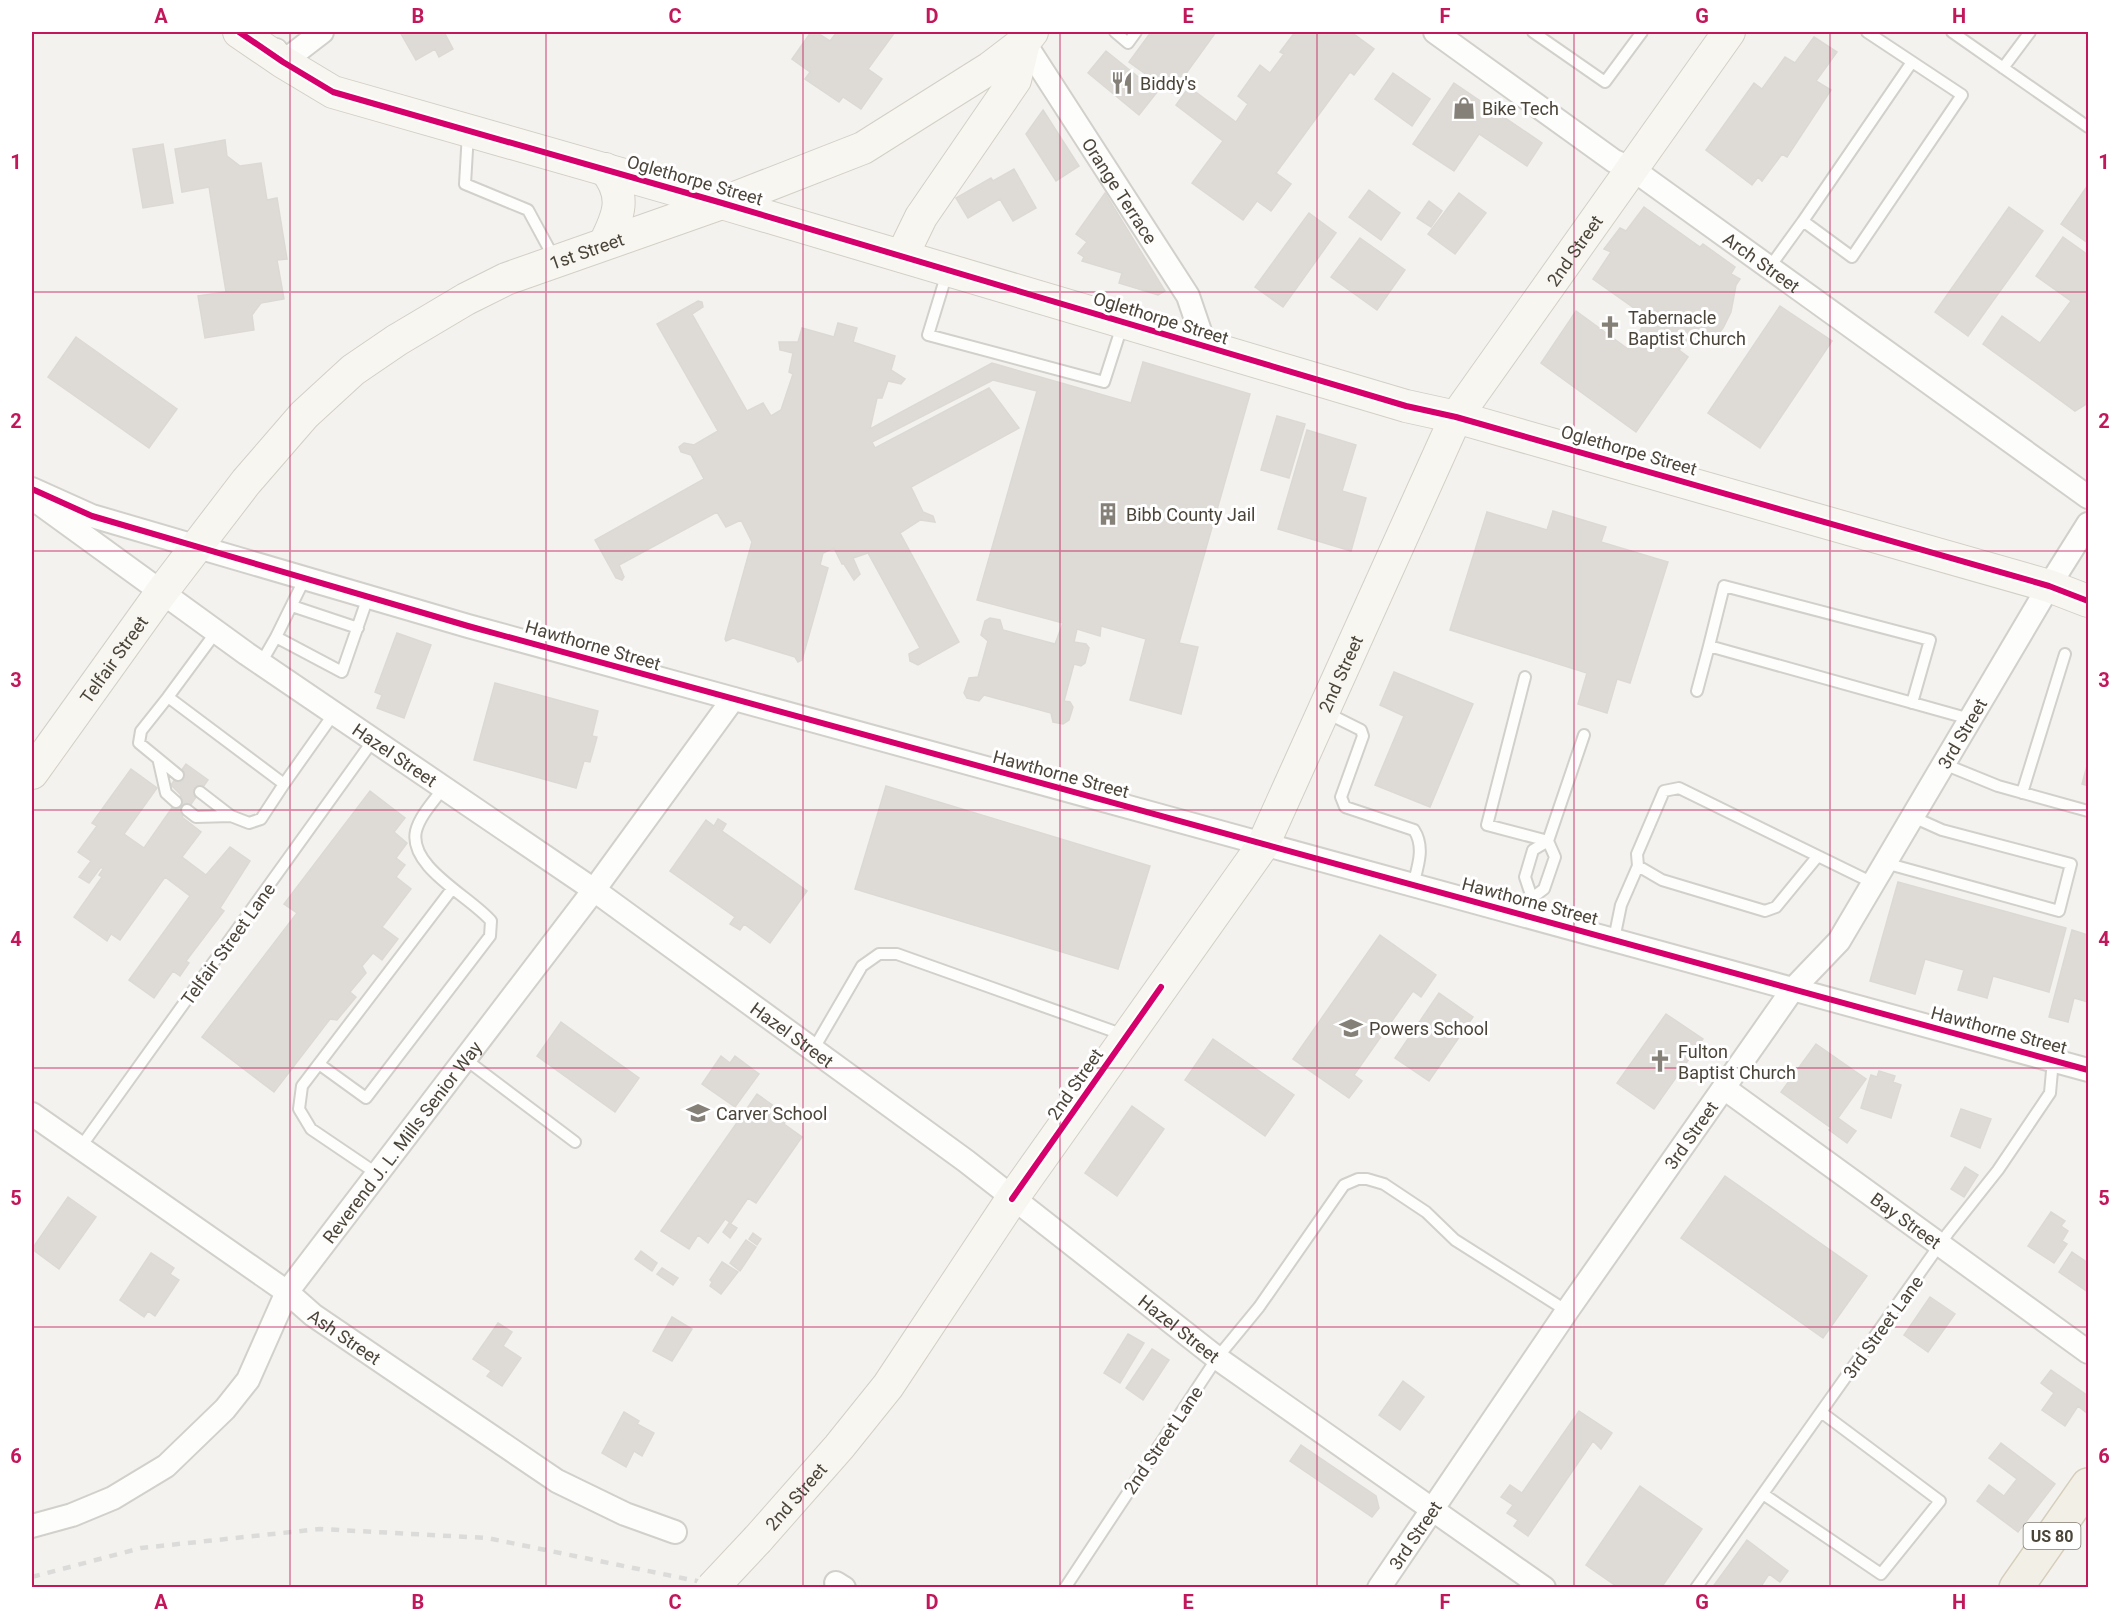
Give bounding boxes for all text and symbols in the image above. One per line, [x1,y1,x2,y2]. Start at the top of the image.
text: A [154,4,168,28]
text: B [412,4,424,28]
text: C [668,4,682,28]
text: D [926,4,939,28]
text: E [1182,4,1194,28]
text: F [1440,4,1451,28]
text: G [1695,4,1709,28]
text: H [1952,4,1966,28]
restaurant icon: Biddy's [1109,70,1135,96]
place label: Biddy's [1140,73,1196,94]
shop icon: Bike Tech [1451,95,1477,121]
place label: Bike Tech [1482,98,1559,119]
street label: Orange Terrace [1078,134,1162,248]
text: 1 [10,150,22,174]
text: 1 [2098,150,2110,174]
street label: Oglethorpe Street [625,151,765,209]
street label: 2nd Street [1542,211,1607,290]
street label: 1st Street [547,228,627,273]
street label: Arch Street [1719,228,1804,297]
street label: Oglethorpe Street [1091,287,1231,349]
place label: Tabernacle Baptist Church [1628,307,1746,349]
church icon: Tabernacle Baptist Church [1597,314,1623,340]
text: 2 [10,409,22,433]
text: 2 [2098,409,2110,433]
street label: Oglethorpe Street [1559,421,1699,479]
building icon: Bibb County Jail [1095,501,1121,527]
place label: Bibb County Jail [1126,504,1255,525]
street label: Telfair Street [75,611,152,707]
street label: Hawthorne Street [523,616,663,674]
street label: 2nd Street [1314,632,1367,716]
text: 3 [10,668,22,692]
text: 3 [2098,668,2110,692]
street label: 3rd Street [1933,694,1991,772]
street label: Hazel Street [349,719,441,791]
street label: Hawthorne Street [991,746,1131,802]
street label: Hawthorne Street [1460,873,1600,929]
street label: Telfair Street Lane [177,879,279,1009]
text: 4 [10,927,22,951]
text: 4 [2098,927,2110,951]
street label: Hazel Street [747,997,838,1072]
street label: Hawthorne Street [1929,1002,2069,1058]
school or university icon: Powers School [1338,1015,1364,1041]
place label: Powers School [1369,1018,1488,1039]
street label: Reverend J. L. Mills Senior Way [318,1036,486,1247]
place label: Fulton Baptist Church [1678,1041,1796,1083]
street label: 2nd Street [1043,1044,1107,1124]
church icon: Fulton Baptist Church [1647,1048,1673,1074]
street label: 3rd Street [1660,1097,1722,1173]
school or university icon: Carver School [685,1100,711,1126]
place label: Carver School [716,1103,827,1124]
text: 5 [10,1186,22,1210]
text: 5 [2098,1186,2110,1210]
street label: Bay Street [1867,1188,1945,1253]
street label: 3rd Street Lane [1839,1272,1927,1382]
street label: Hazel Street [1134,1290,1224,1367]
street label: Ash Street [304,1305,385,1369]
street label: 2nd Street Lane [1119,1382,1207,1498]
text: 6 [10,1444,22,1468]
text: 6 [2098,1444,2110,1468]
street label: 2nd Street [761,1458,831,1534]
street label: 3rd Street [1384,1497,1446,1573]
road number: US 80 [2024,1523,2080,1549]
text: A [154,1590,168,1614]
text: B [412,1590,424,1614]
text: C [668,1590,682,1614]
text: D [926,1590,939,1614]
text: E [1182,1590,1194,1614]
text: F [1440,1590,1451,1614]
text: G [1695,1590,1709,1614]
text: H [1952,1590,1966,1614]

